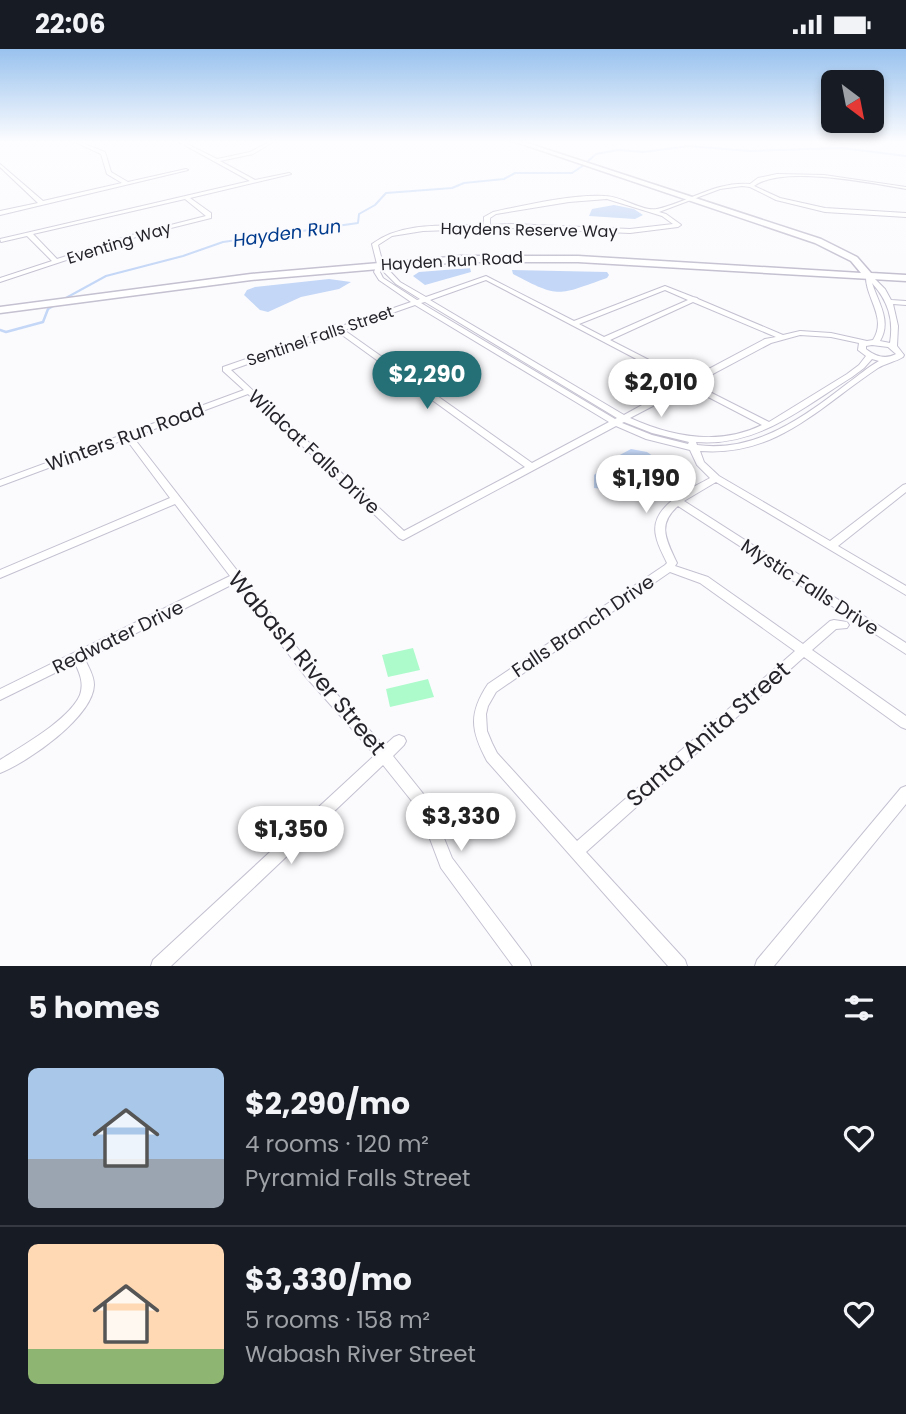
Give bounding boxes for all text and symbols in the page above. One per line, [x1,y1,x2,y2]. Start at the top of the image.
text: 22:06 [35,6,106,42]
north arrow [821,70,884,133]
map controls [821,70,884,133]
water label: Hayden Run [231,213,343,253]
street label: Eventing Way [64,216,174,270]
street label: Haydens Reserve Way [440,217,618,243]
street label: Hayden Run Road [380,246,524,276]
street label: Sentinel Falls Street [243,300,397,372]
pin: $2,290 [370,351,484,411]
text: $2,290 [388,358,466,390]
pin: $2,010 [604,359,718,419]
text: $2,010 [624,366,698,398]
street label: Wildcat Falls Drive [242,384,386,520]
street label: Winters Run Road [42,396,208,478]
pin: $1,190 [589,455,703,515]
text: $1,190 [612,462,680,494]
street label: Mystic Falls Drive [736,532,884,642]
street label: Wabash River Street [221,564,393,762]
street label: Falls Branch Drive [506,568,660,684]
street label: Redwater Drive [48,594,188,680]
street label: Santa Anita Street [619,654,797,814]
pin: $3,330 [404,793,518,853]
text: $3,330 [422,800,500,832]
pin: $1,350 [234,807,348,866]
text: $1,350 [254,813,328,845]
text: 5 homes [28,986,160,1029]
icon: filters [840,989,878,1027]
text: $2,290/mo [245,1082,410,1125]
icon: home [84,1096,168,1180]
icon: heart [840,1119,878,1157]
text: 4 rooms · 120 m² [245,1128,429,1160]
text: Pyramid Falls Street [245,1162,470,1194]
text: $3,330/mo [245,1258,412,1301]
icon: home [84,1272,168,1356]
icon: heart [840,1295,878,1333]
text: 5 rooms · 158 m² [245,1304,430,1336]
text: Wabash River Street [245,1338,476,1370]

